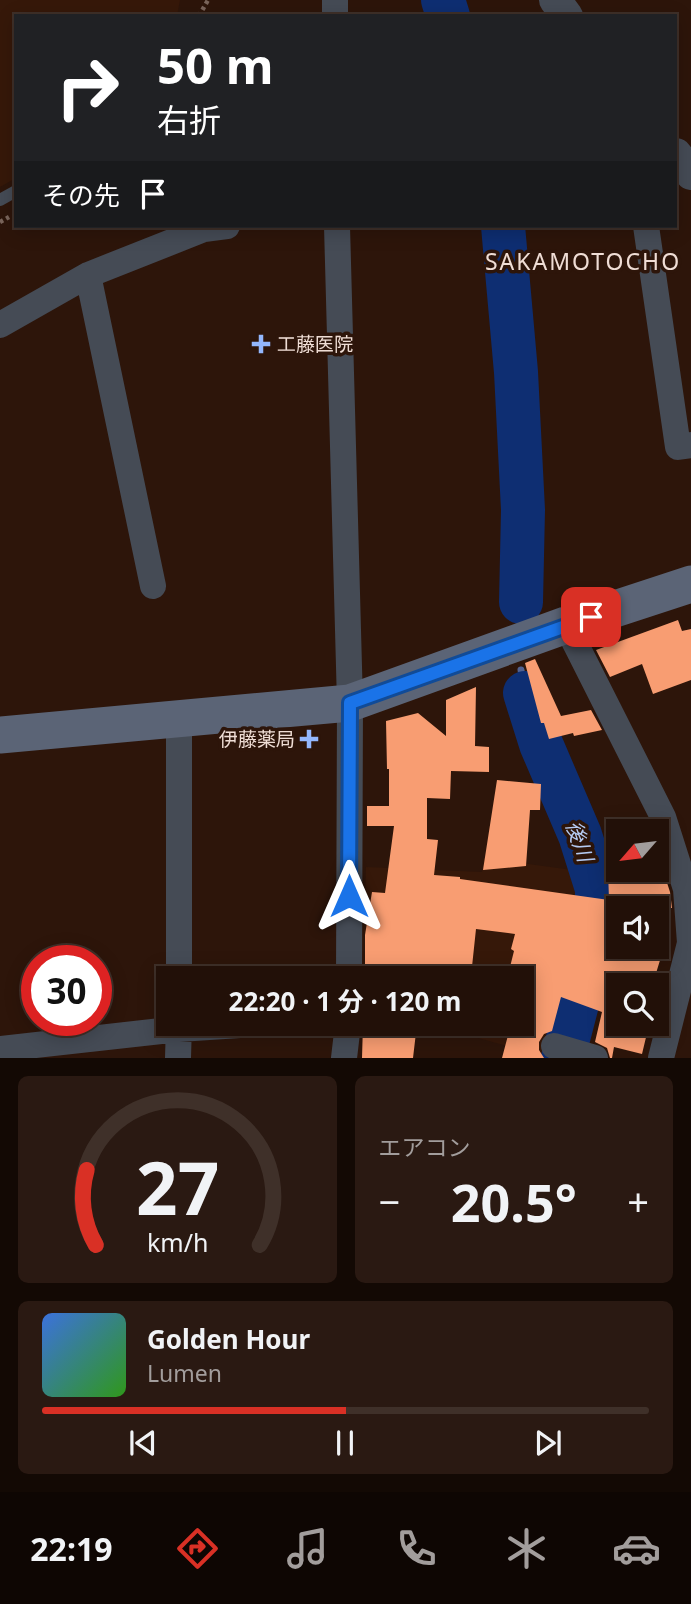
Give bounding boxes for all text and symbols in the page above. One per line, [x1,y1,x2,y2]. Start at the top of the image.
text: 50 m [157,32,274,98]
icon: right [42,42,133,133]
text: 右折 [157,98,221,141]
icon: arrive [134,175,172,213]
text: その先 [42,177,120,213]
district label: SAKAMOTOCHO [485,245,681,277]
place label: 工藤医院 [277,331,353,357]
marker: 工藤医院 [251,334,271,354]
pin [561,587,621,647]
icon: arrive [572,598,610,636]
place label: 伊藤薬局 [219,726,295,752]
marker: 伊藤薬局 [301,731,317,747]
water label: 後川 [560,817,601,867]
north arrow [606,819,668,882]
map controls [606,819,669,1036]
position arrow [312,859,386,933]
button: sound [606,896,669,959]
speed limit sign: 30 [21,945,112,1036]
button: search [606,973,669,1036]
text: 22:20 · 1 分 · 120 m [229,983,461,1019]
text: エアコン [379,1131,471,1163]
text: 27 [136,1138,219,1237]
text: 20.5° [451,1166,577,1237]
text: − [379,1175,400,1227]
text: + [627,1175,649,1227]
text: km/h [146,1225,208,1259]
text: Golden Hour [147,1321,310,1357]
text: Lumen [147,1357,222,1389]
icon: previous [124,1424,162,1462]
icon: pause [326,1424,364,1462]
icon: next [529,1424,567,1462]
icon: directions [173,1524,222,1573]
icon: music [283,1524,332,1573]
icon: phone [392,1524,441,1573]
icon: climate [502,1524,551,1573]
icon: car [612,1524,661,1573]
text: 22:19 [30,1527,113,1570]

